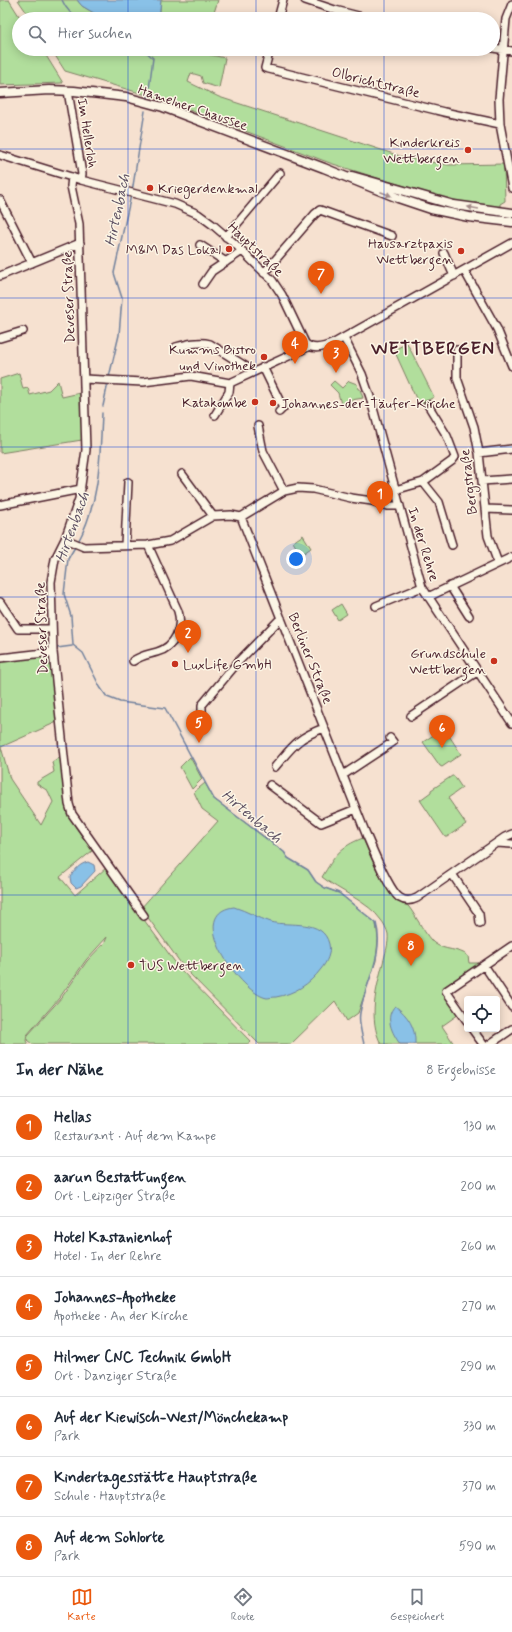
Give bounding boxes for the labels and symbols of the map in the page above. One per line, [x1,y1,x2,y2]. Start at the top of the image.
street label: Olbrichtstraße [330,63,422,103]
street label: Hamelner Chaussee [135,81,250,135]
street label: Im Hellerloh [73,97,101,169]
place label: Kinderkreis Wettbergen [383,134,460,170]
marker: Kinderkreis Wettbergen [463,145,473,155]
water label: Hirtenbach [101,172,135,248]
place label: Kriegerdenkmal [158,180,258,199]
marker: Kriegerdenkmal [145,183,155,193]
one-way arrow [380,191,392,197]
one-way arrow [467,205,479,211]
street label: Hauptstraße [223,218,287,281]
place label: Hausarztpaxis Wettbergen [368,235,453,271]
place label: M&M Das Lokal [126,241,221,259]
marker: M&M Das Lokal [224,244,234,254]
marker: Hausarztpaxis Wettbergen [456,246,466,256]
street label: Deveser Straße [58,250,80,343]
pin: 7 [308,261,334,294]
pin: 4 [282,331,308,364]
district label: WETTBERGEN [370,337,495,361]
pin: 3 [323,340,349,373]
place label: Kumms Bistro und Vinothek [169,341,256,375]
marker: Kumms Bistro und Vinothek [259,352,269,362]
place label: Katakombe [182,394,247,412]
place label: Johannes-der-Täufer-Kirche [281,395,456,413]
marker: Katakombe [250,397,260,407]
marker: Johannes-der-Täufer-Kirche [268,398,278,408]
street label: Bergstraße [456,448,483,516]
pin: 1 [367,481,393,514]
water label: Hirtenbach [51,489,95,565]
street label: In der Rehre [403,505,443,584]
your location [286,549,306,569]
street label: Deveser Straße [31,581,53,674]
street label: Berliner Straße [284,610,337,707]
pin: 2 [175,620,201,653]
place label: Grundschule Wettbergen [409,645,486,681]
place label: LuxLife GmbH [183,656,272,674]
marker: Grundschule Wettbergen [489,656,499,666]
marker: LuxLife GmbH [170,659,180,669]
pin: 5 [186,710,212,743]
pin: 6 [429,715,455,748]
water label: Hirtenbach [217,786,286,848]
pin: 8 [398,933,424,966]
place label: TUS Wettbergen [139,957,243,977]
marker: TUS Wettbergen [126,960,136,970]

